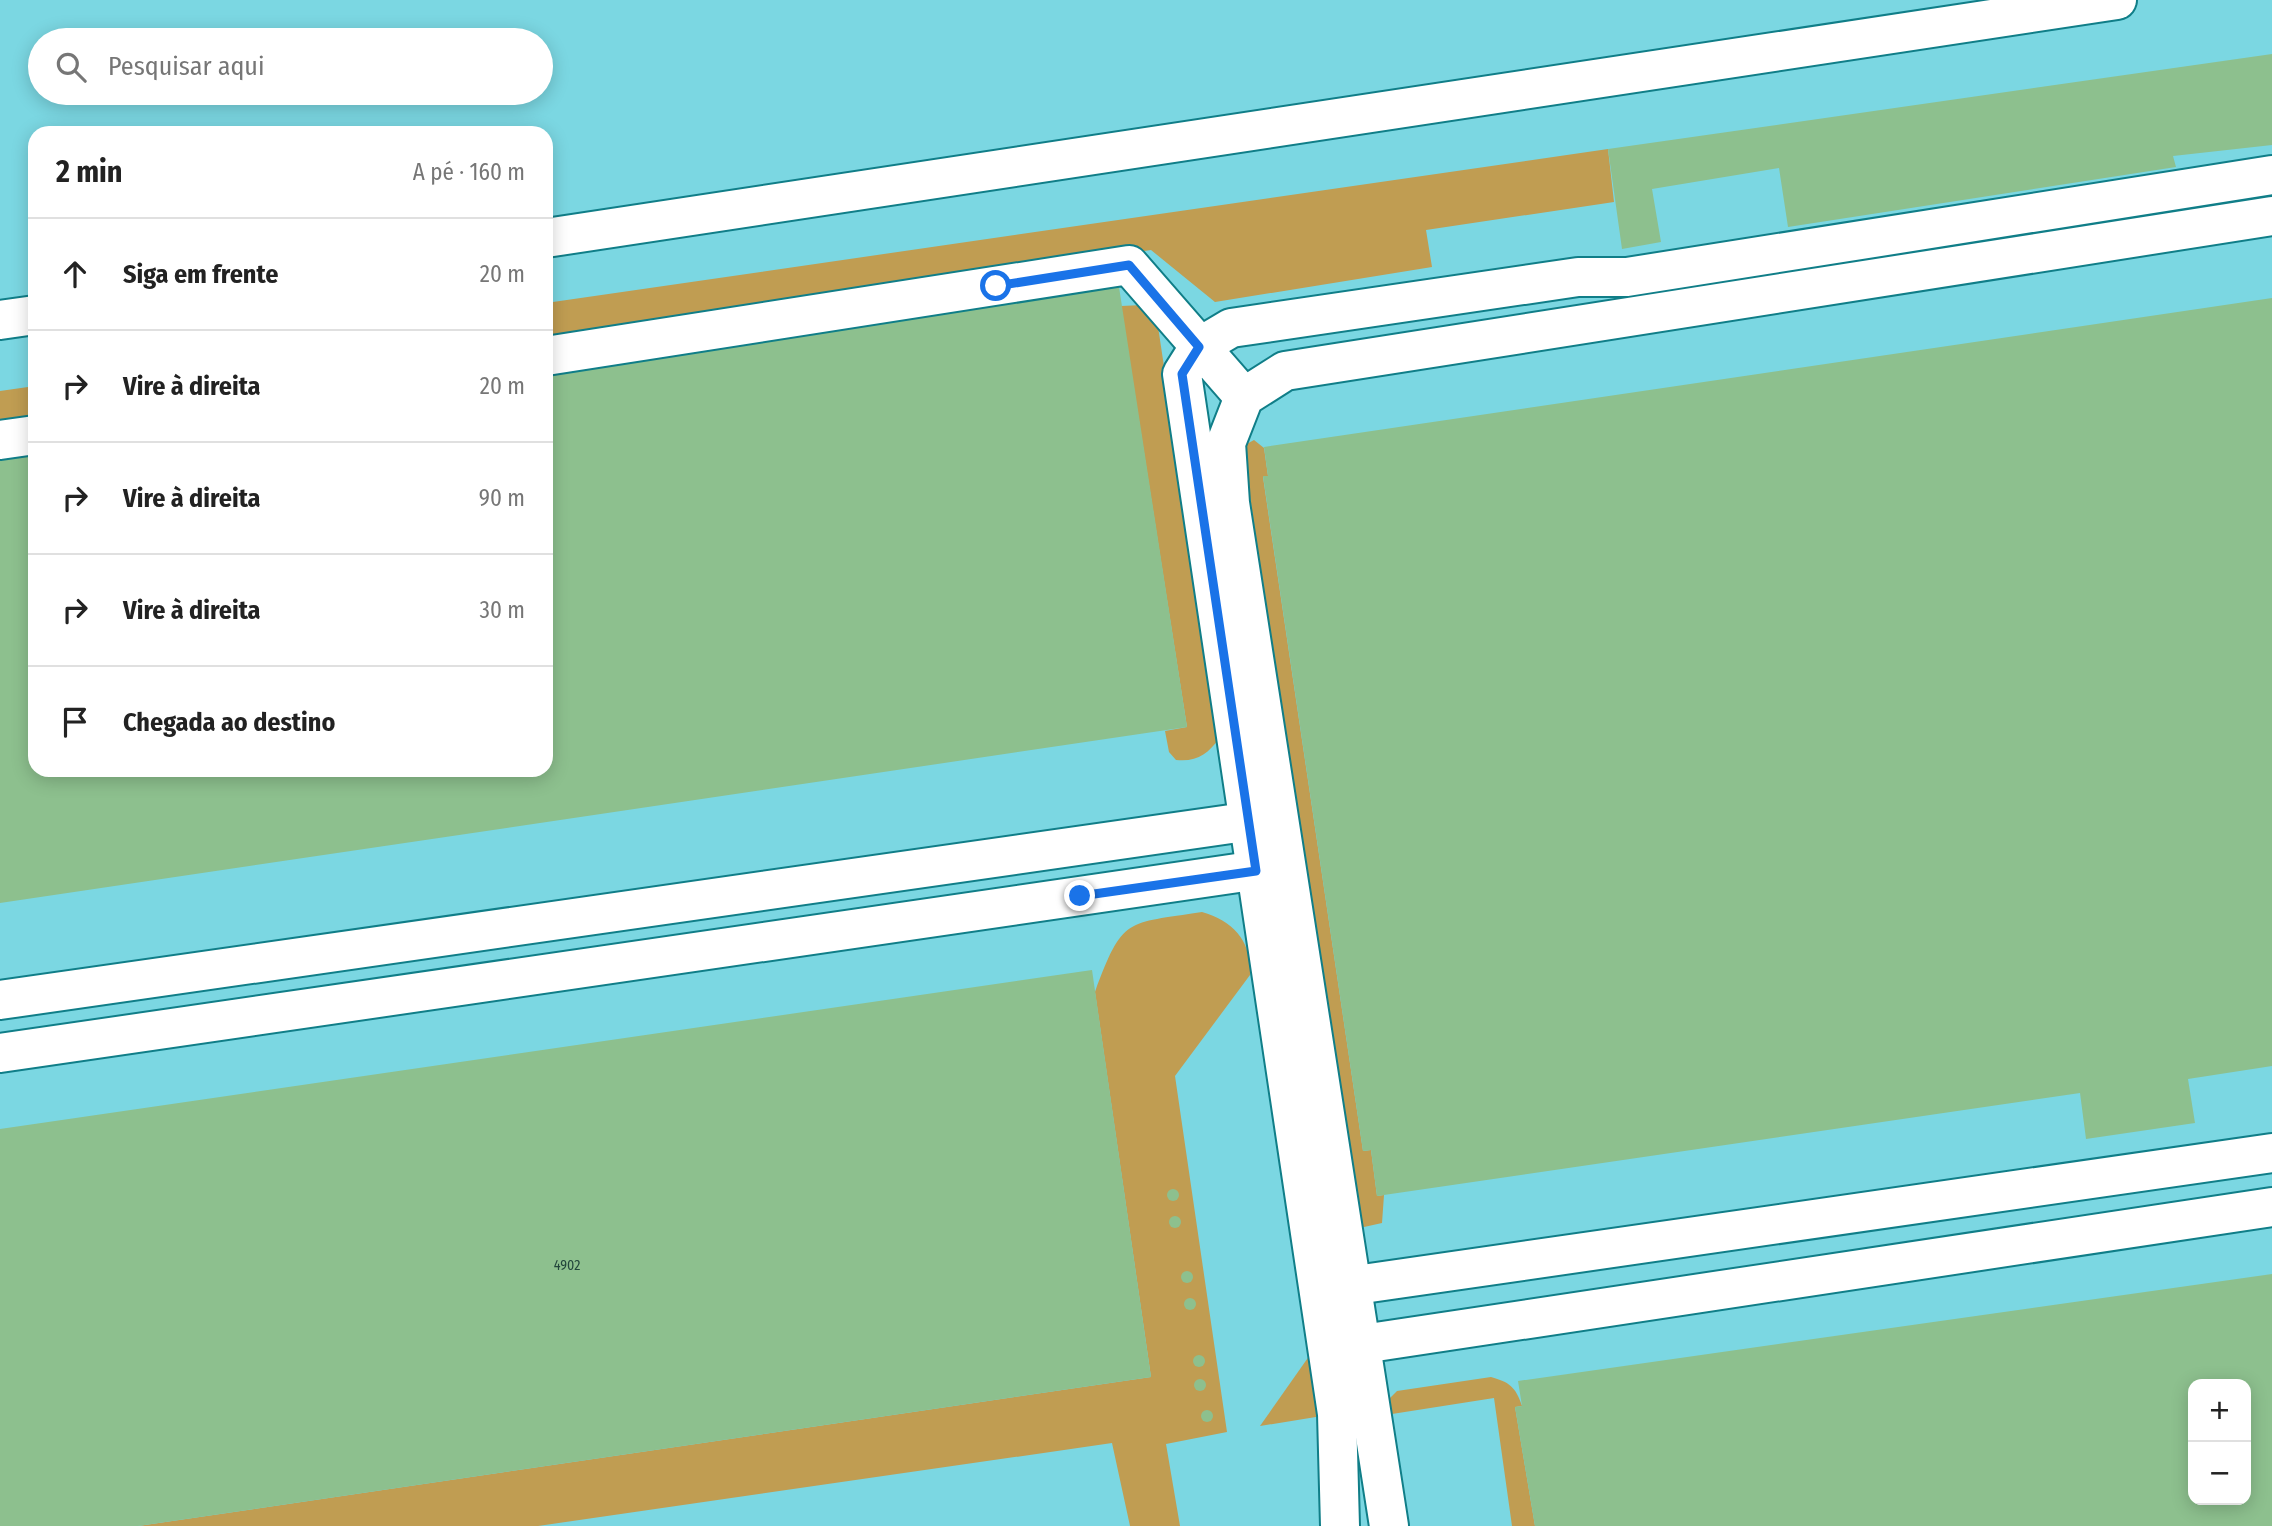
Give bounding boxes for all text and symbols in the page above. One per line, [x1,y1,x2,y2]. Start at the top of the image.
search box [28,28,553,105]
icon: search [52,48,90,86]
text: Pesquisar aqui [108,51,265,82]
text: 2 min [56,154,123,190]
text: A pé · 160 m [413,158,525,186]
icon: ahead [56,255,94,293]
text: Siga em frente [123,259,278,290]
text: 20 m [480,260,525,288]
route start [980,270,1011,301]
icon: right [56,367,94,405]
text: Vire à direita [123,371,261,402]
text: 20 m [480,372,525,400]
icon: right [56,479,94,517]
text: Vire à direita [123,483,261,514]
text: 90 m [479,484,525,512]
icon: right [56,591,94,629]
text: Vire à direita [123,595,261,626]
text: 30 m [480,596,525,624]
icon: arrive [56,703,94,741]
text: Chegada ao destino [123,707,335,738]
route end [1064,880,1095,911]
house number: 4902 [554,1257,580,1274]
map controls [2188,1379,2251,1505]
button: + [2188,1379,2251,1442]
button: − [2188,1442,2251,1505]

